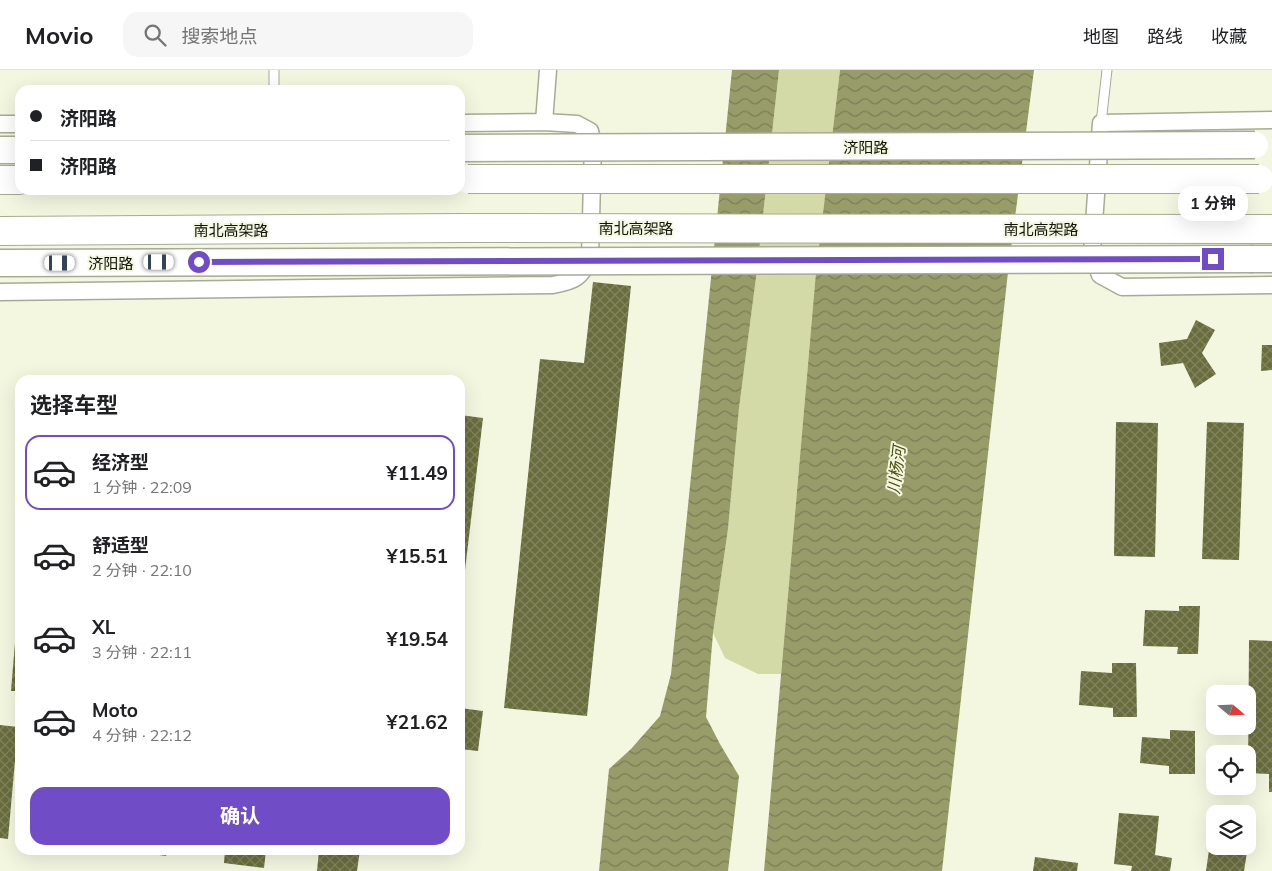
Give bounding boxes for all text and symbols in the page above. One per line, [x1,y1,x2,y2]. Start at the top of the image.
search box [123,12,473,57]
text: Movio [25,20,93,50]
icon: search [141,21,169,49]
text: 搜索地点 [181,24,257,48]
text: 地图 [1083,25,1119,48]
text: 路线 [1147,25,1183,48]
text: 收藏 [1211,25,1247,48]
text: 济阳路 [60,106,117,130]
street label: 济阳路 [843,138,889,157]
text: 济阳路 [60,154,117,178]
callout: 1 分钟 [1178,186,1248,222]
text: 1 分钟 [1190,193,1236,213]
street label: 南北高架路 [598,219,674,238]
street label: 南北高架路 [1003,220,1079,239]
street label: 南北高架路 [193,221,269,240]
route end [1202,248,1224,270]
route start [188,251,210,273]
street label: 济阳路 [88,254,134,273]
car [144,255,174,270]
car [45,256,75,271]
text: 选择车型 [30,391,118,419]
water label: 川杨河 [883,442,909,495]
icon: car [32,450,77,495]
text: 经济型 [92,450,149,474]
text: ¥11.49 [386,461,448,485]
text: 1 分钟 · 22:09 [92,477,192,497]
icon: car [32,533,77,578]
text: 舒适型 [92,533,149,557]
text: ¥15.51 [386,544,448,568]
text: 2 分钟 · 22:10 [92,560,192,580]
text: XL [92,615,115,639]
icon: car [32,616,77,661]
text: ¥19.54 [386,627,448,651]
text: 3 分钟 · 22:11 [92,642,192,662]
north arrow [1206,685,1256,735]
map controls [1206,685,1256,855]
text: Moto [92,698,138,722]
icon: car [32,699,77,744]
text: ¥21.62 [386,710,448,734]
text: 4 分钟 · 22:12 [92,725,192,745]
button: locate [1206,745,1256,795]
button: 确认 [30,787,450,845]
button: layers [1206,805,1256,855]

